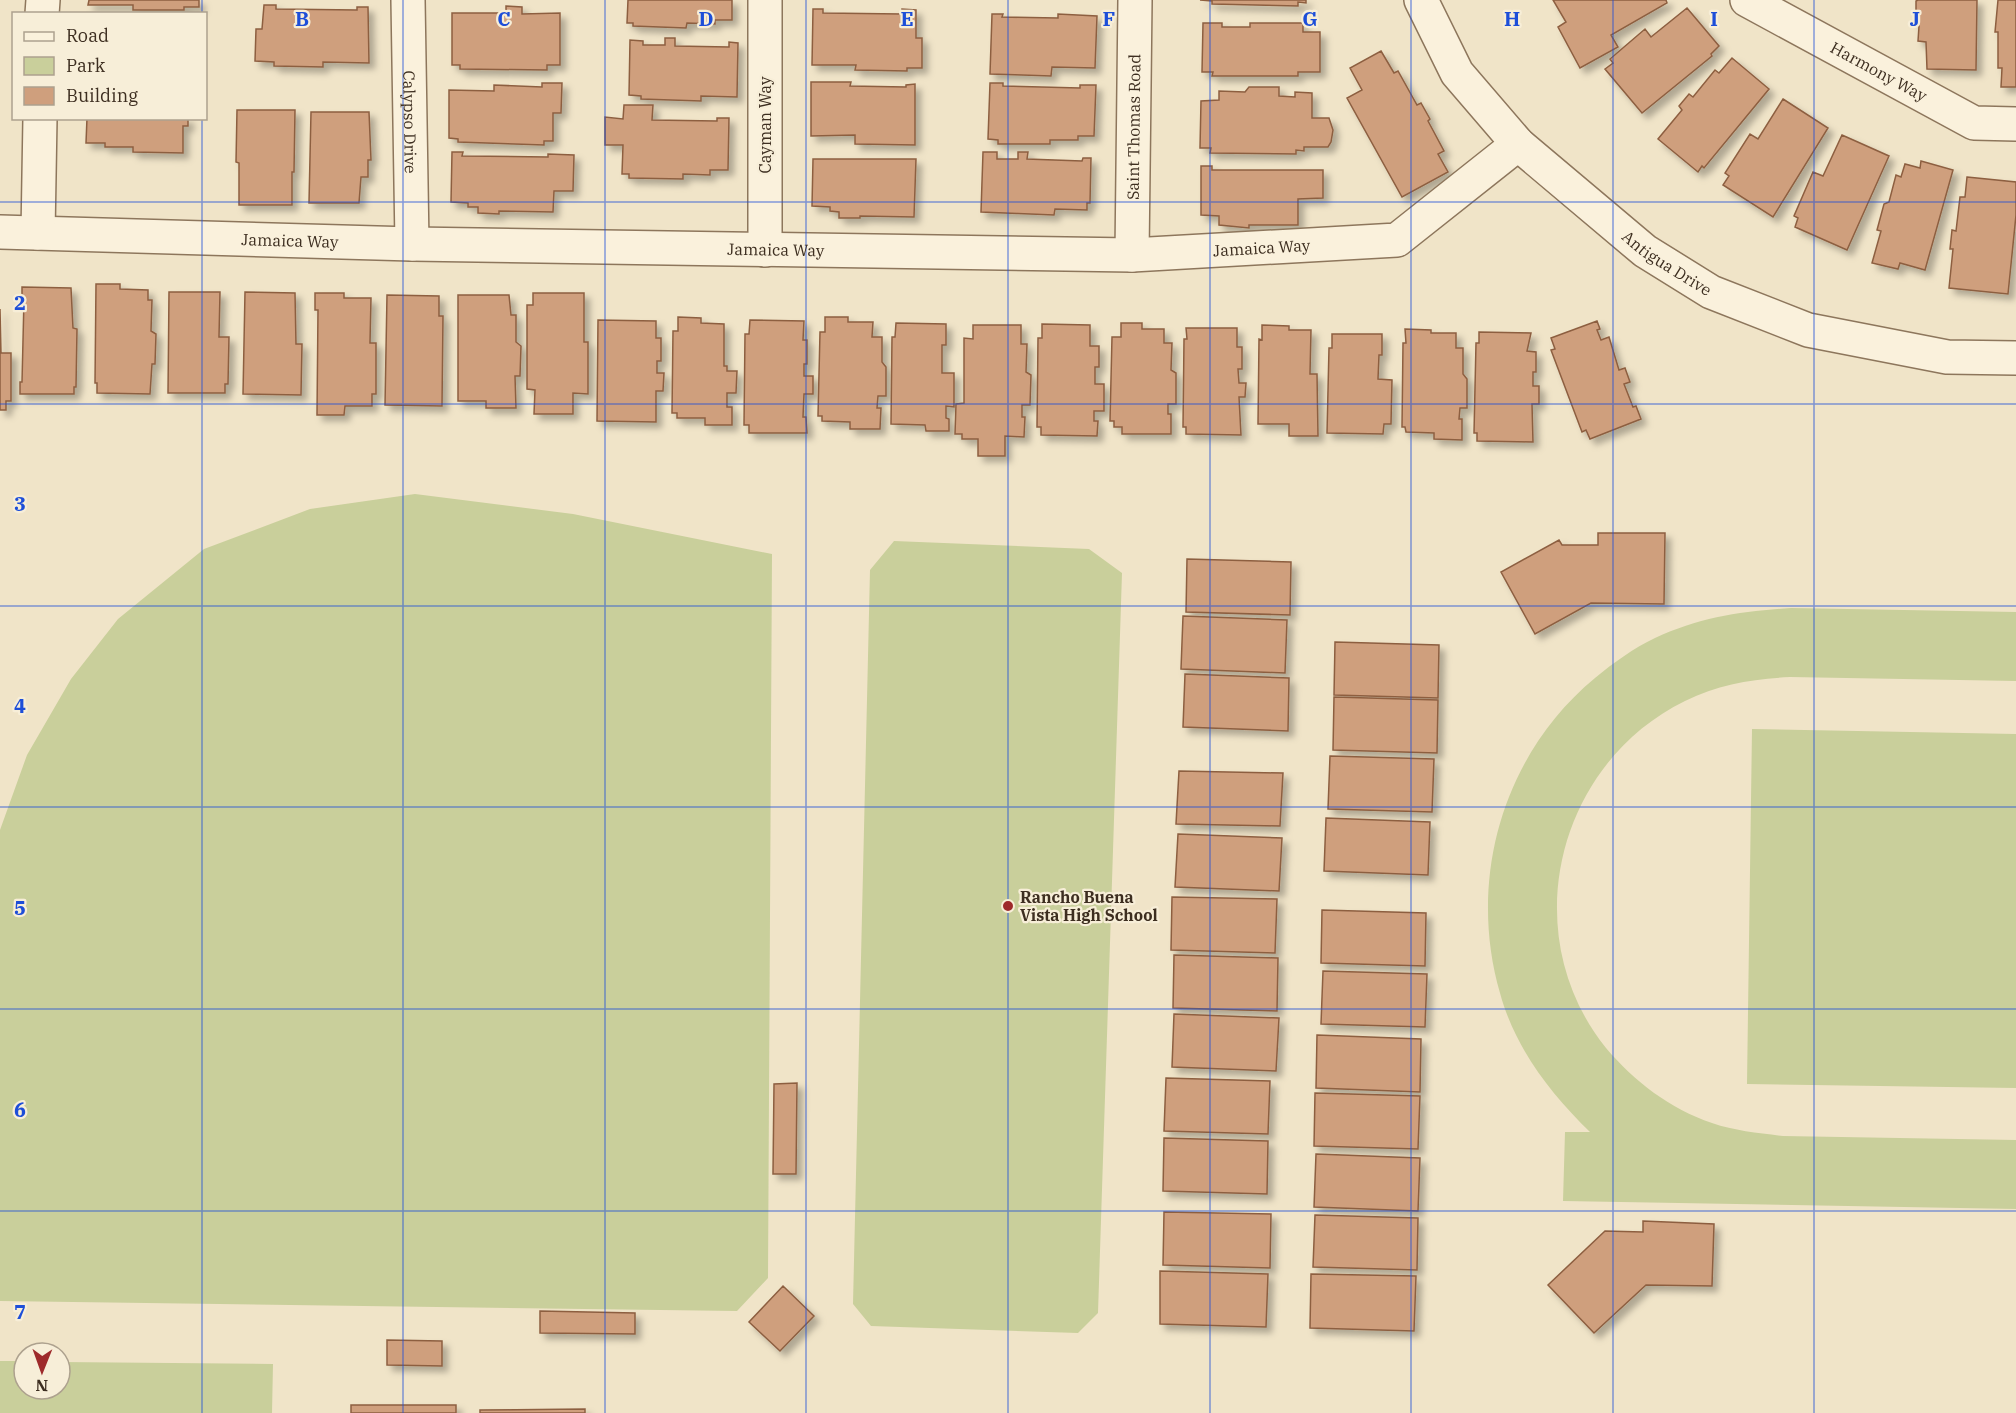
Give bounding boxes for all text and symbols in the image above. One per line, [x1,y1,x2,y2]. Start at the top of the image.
text: B [295,5,309,32]
text: C [497,5,511,32]
text: D [698,5,714,32]
text: E [900,5,914,32]
text: F [1103,5,1115,32]
text: G [1302,5,1318,32]
text: H [1504,5,1520,32]
text: I [1710,5,1718,32]
text: J [1910,5,1920,32]
legend [12,12,207,120]
text: Road [66,24,109,47]
street label: Harmony Way [1827,37,1931,106]
text: Park [66,54,106,77]
street label: Saint Thomas Road [1123,54,1144,200]
street label: Calypso Drive [399,70,421,174]
street label: Cayman Way [755,76,775,173]
text: Building [66,84,138,107]
street label: Antigua Drive [1618,226,1715,300]
street label: Jamaica Way [241,229,339,252]
street label: Jamaica Way [1212,235,1311,260]
street label: Jamaica Way [727,239,825,260]
text: 2 [14,289,26,316]
text: 3 [14,490,26,517]
text: 4 [14,692,26,719]
place label: Rancho Buena Vista High School [1020,887,1158,925]
text: 5 [14,894,26,921]
marker: Rancho Buena Vista High School [1001,899,1015,913]
text: 6 [14,1096,26,1123]
text: 7 [14,1298,26,1325]
north arrow [12,1341,72,1401]
text: N [35,1376,48,1396]

